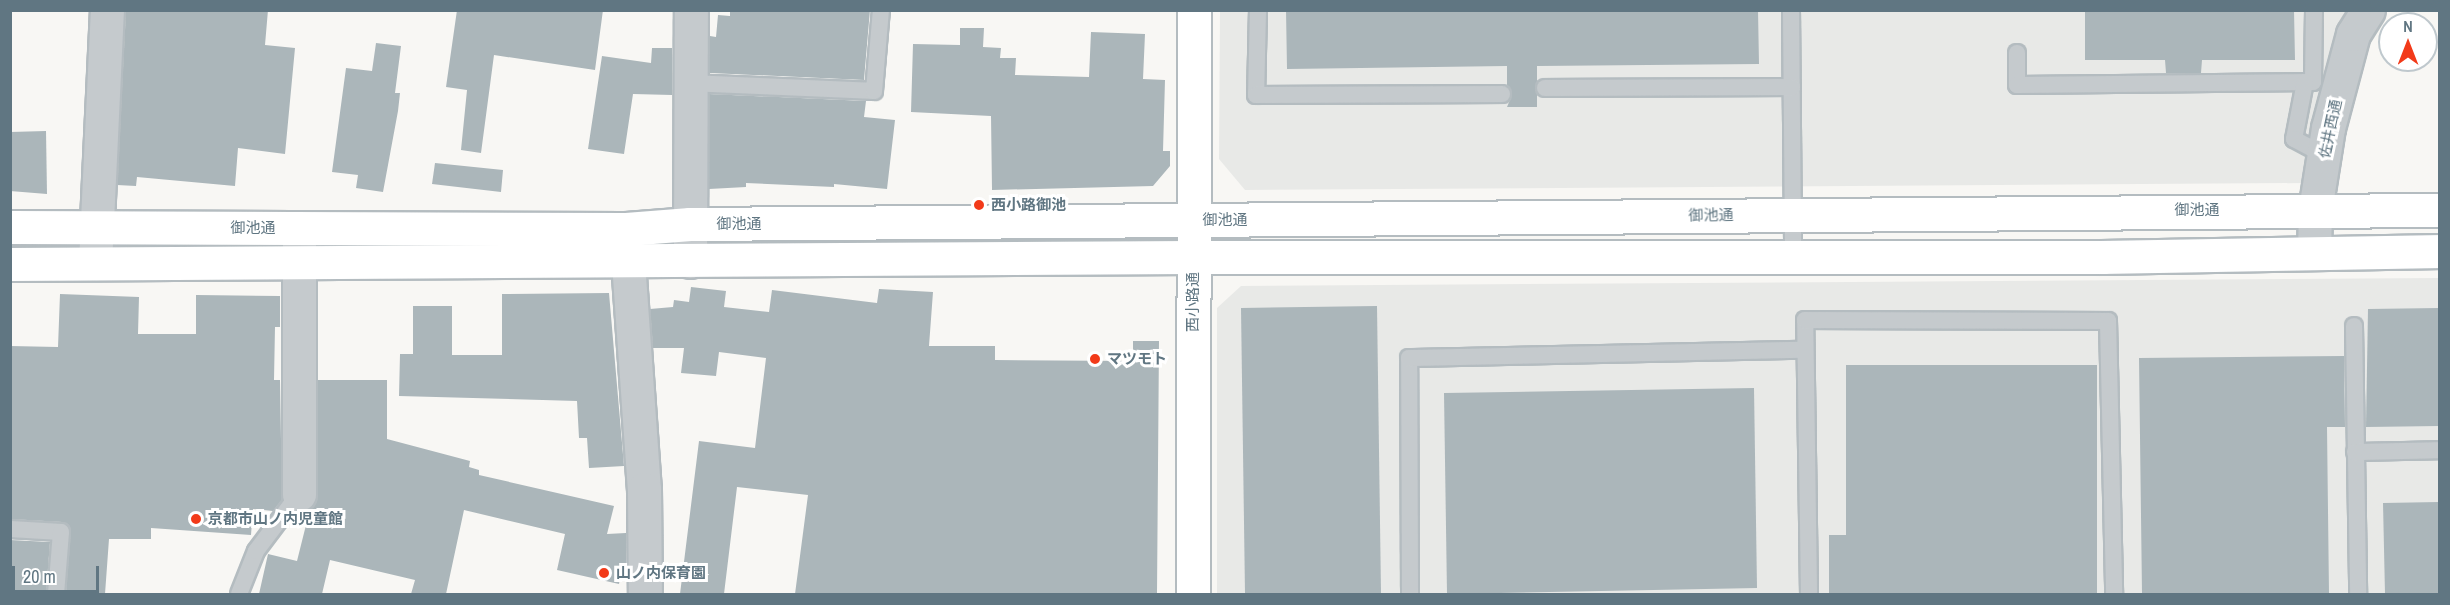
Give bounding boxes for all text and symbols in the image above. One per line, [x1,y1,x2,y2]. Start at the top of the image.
north arrow [2378,12,2438,72]
text: N [2403,15,2413,37]
street label: 佐井西通 [2315,98,2345,160]
place label: 西小路御池 [991,196,1066,214]
marker: 西小路御池 [972,198,986,212]
street label: 御池通 [2175,201,2219,219]
street label: 御池通 [1688,206,1734,224]
street label: 御池通 [1203,211,1247,229]
street label: 御池通 [717,215,761,233]
street label: 御池通 [231,219,275,237]
street label: 西小路通 [1184,272,1202,332]
place label: マツモト [1107,350,1167,368]
marker: マツモト [1088,352,1102,366]
place label: 京都市山ノ内児童館 [208,510,343,528]
marker: 京都市山ノ内児童館 [189,512,203,526]
scale bar [15,554,102,592]
text: 20 m [23,564,56,589]
place label: 山ノ内保育園 [616,564,706,582]
marker: 山ノ内保育園 [597,566,611,580]

